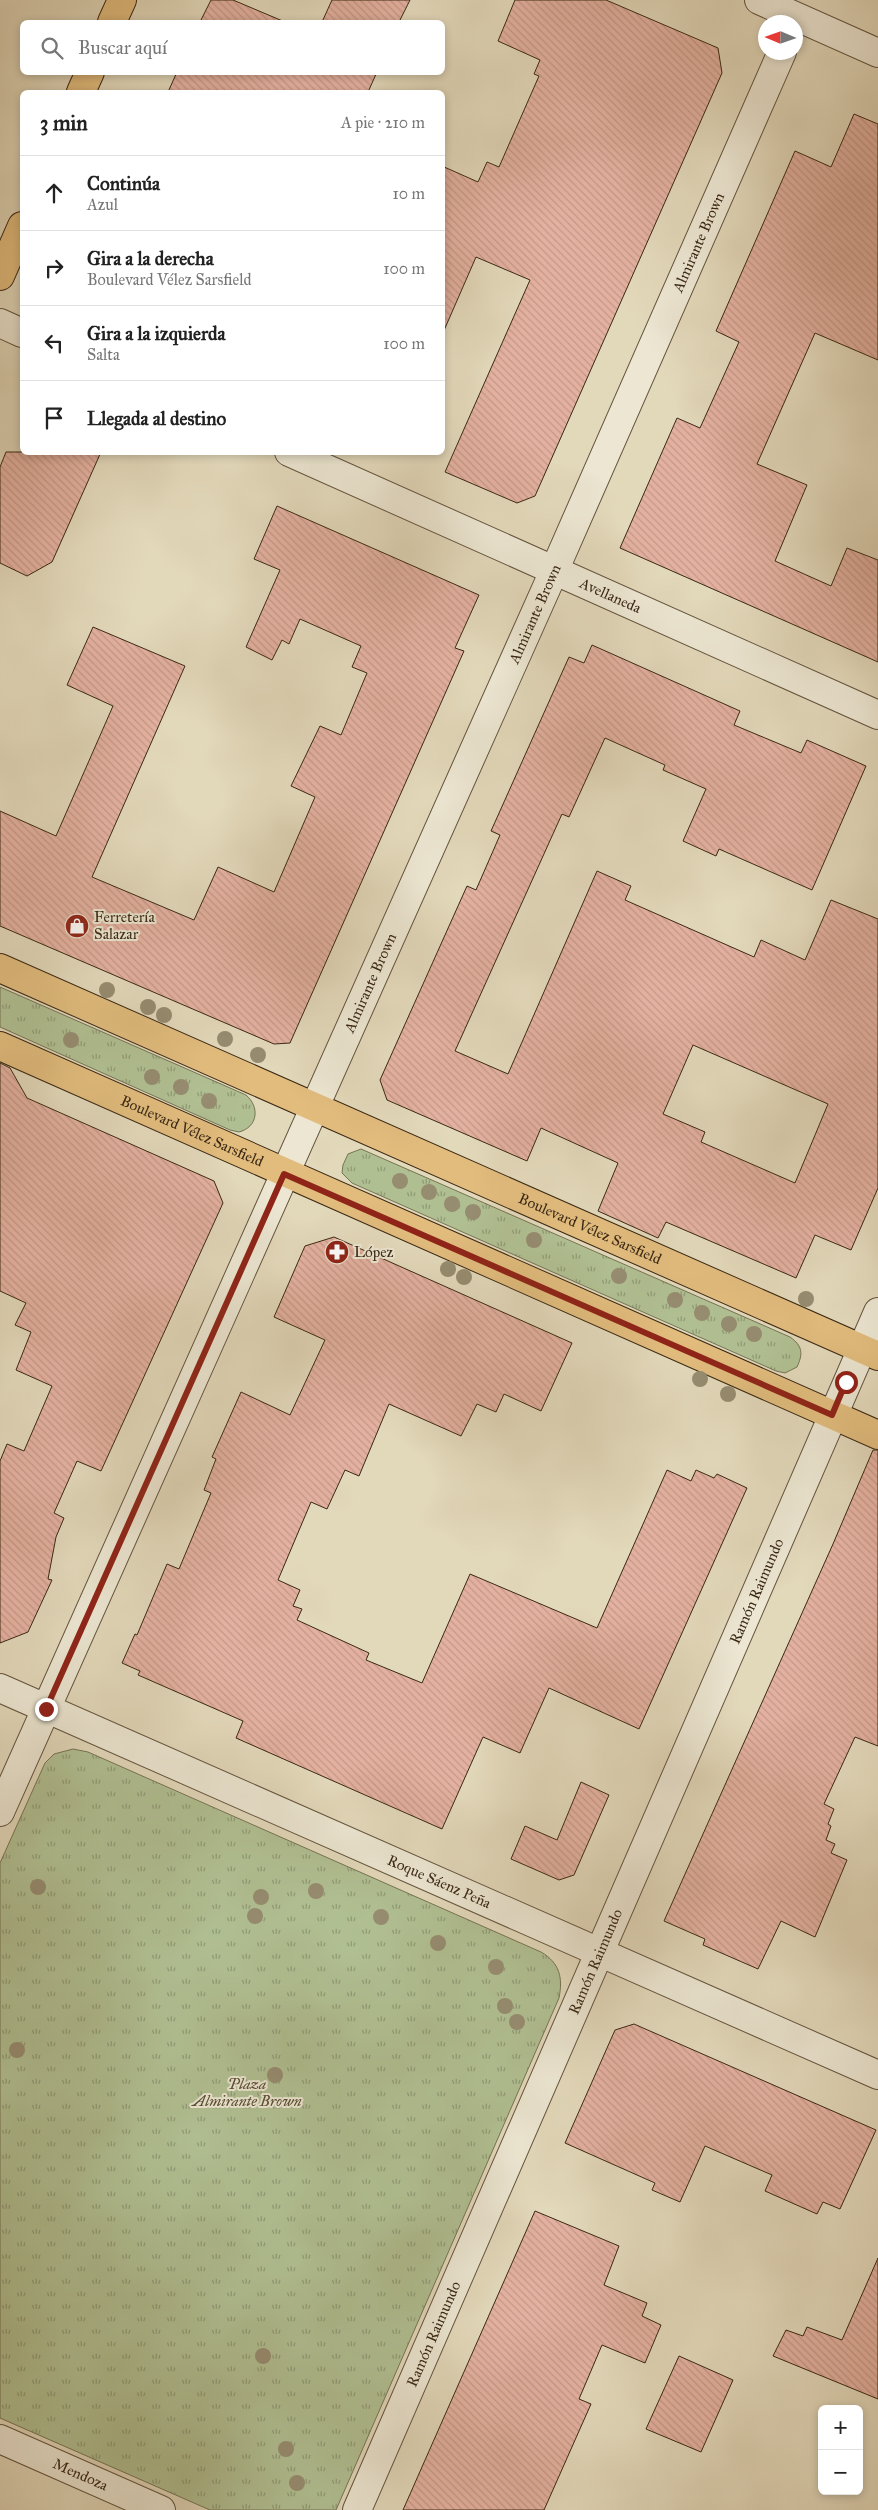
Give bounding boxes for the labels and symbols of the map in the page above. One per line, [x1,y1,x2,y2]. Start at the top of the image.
north arrow [758,15,803,60]
street label: Almirante Brown [668,190,728,296]
street label: Almirante Brown [504,562,565,667]
street label: Avellaneda [576,574,645,617]
place label: Ferretería Salazar [94,908,155,943]
shop icon: Ferretería Salazar [64,913,90,939]
street label: Almirante Brown [340,930,400,1036]
street label: Boulevard Vélez Sarsfield [118,1092,267,1171]
street label: Boulevard Vélez Sarsfield [516,1189,665,1268]
pharmacy icon: López [324,1239,350,1265]
place label: López [354,1243,394,1261]
route start [835,1371,858,1394]
street label: Ramón Raimundo [726,1535,788,1647]
route end [35,1698,58,1721]
street label: Roque Sáenz Peña [385,1851,494,1913]
street label: Ramón Raimundo [565,1906,626,2017]
park label: Plaza Almirante Brown [191,2075,302,2110]
street label: Ramón Raimundo [403,2278,465,2390]
street label: Mendoza [50,2455,111,2495]

